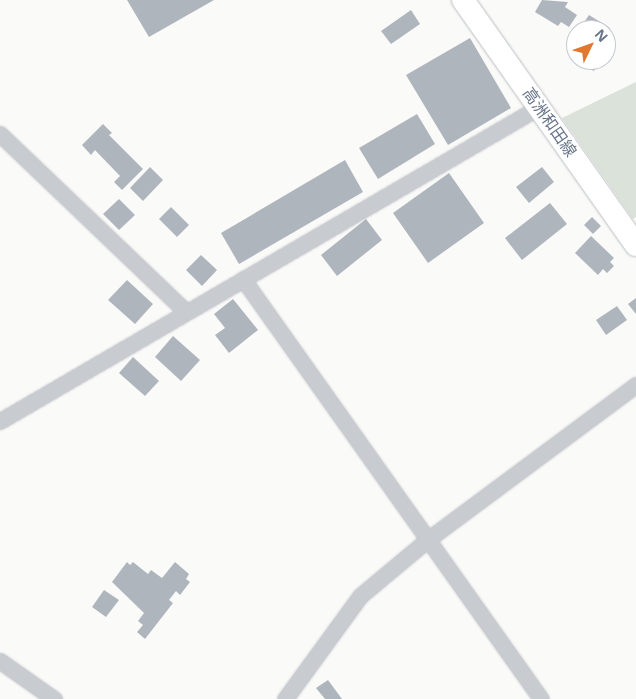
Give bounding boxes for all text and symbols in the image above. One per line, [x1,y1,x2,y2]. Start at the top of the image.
north arrow [566,20,616,70]
text: N [591,25,613,46]
street label: 高洲和田線 [519,84,581,160]

